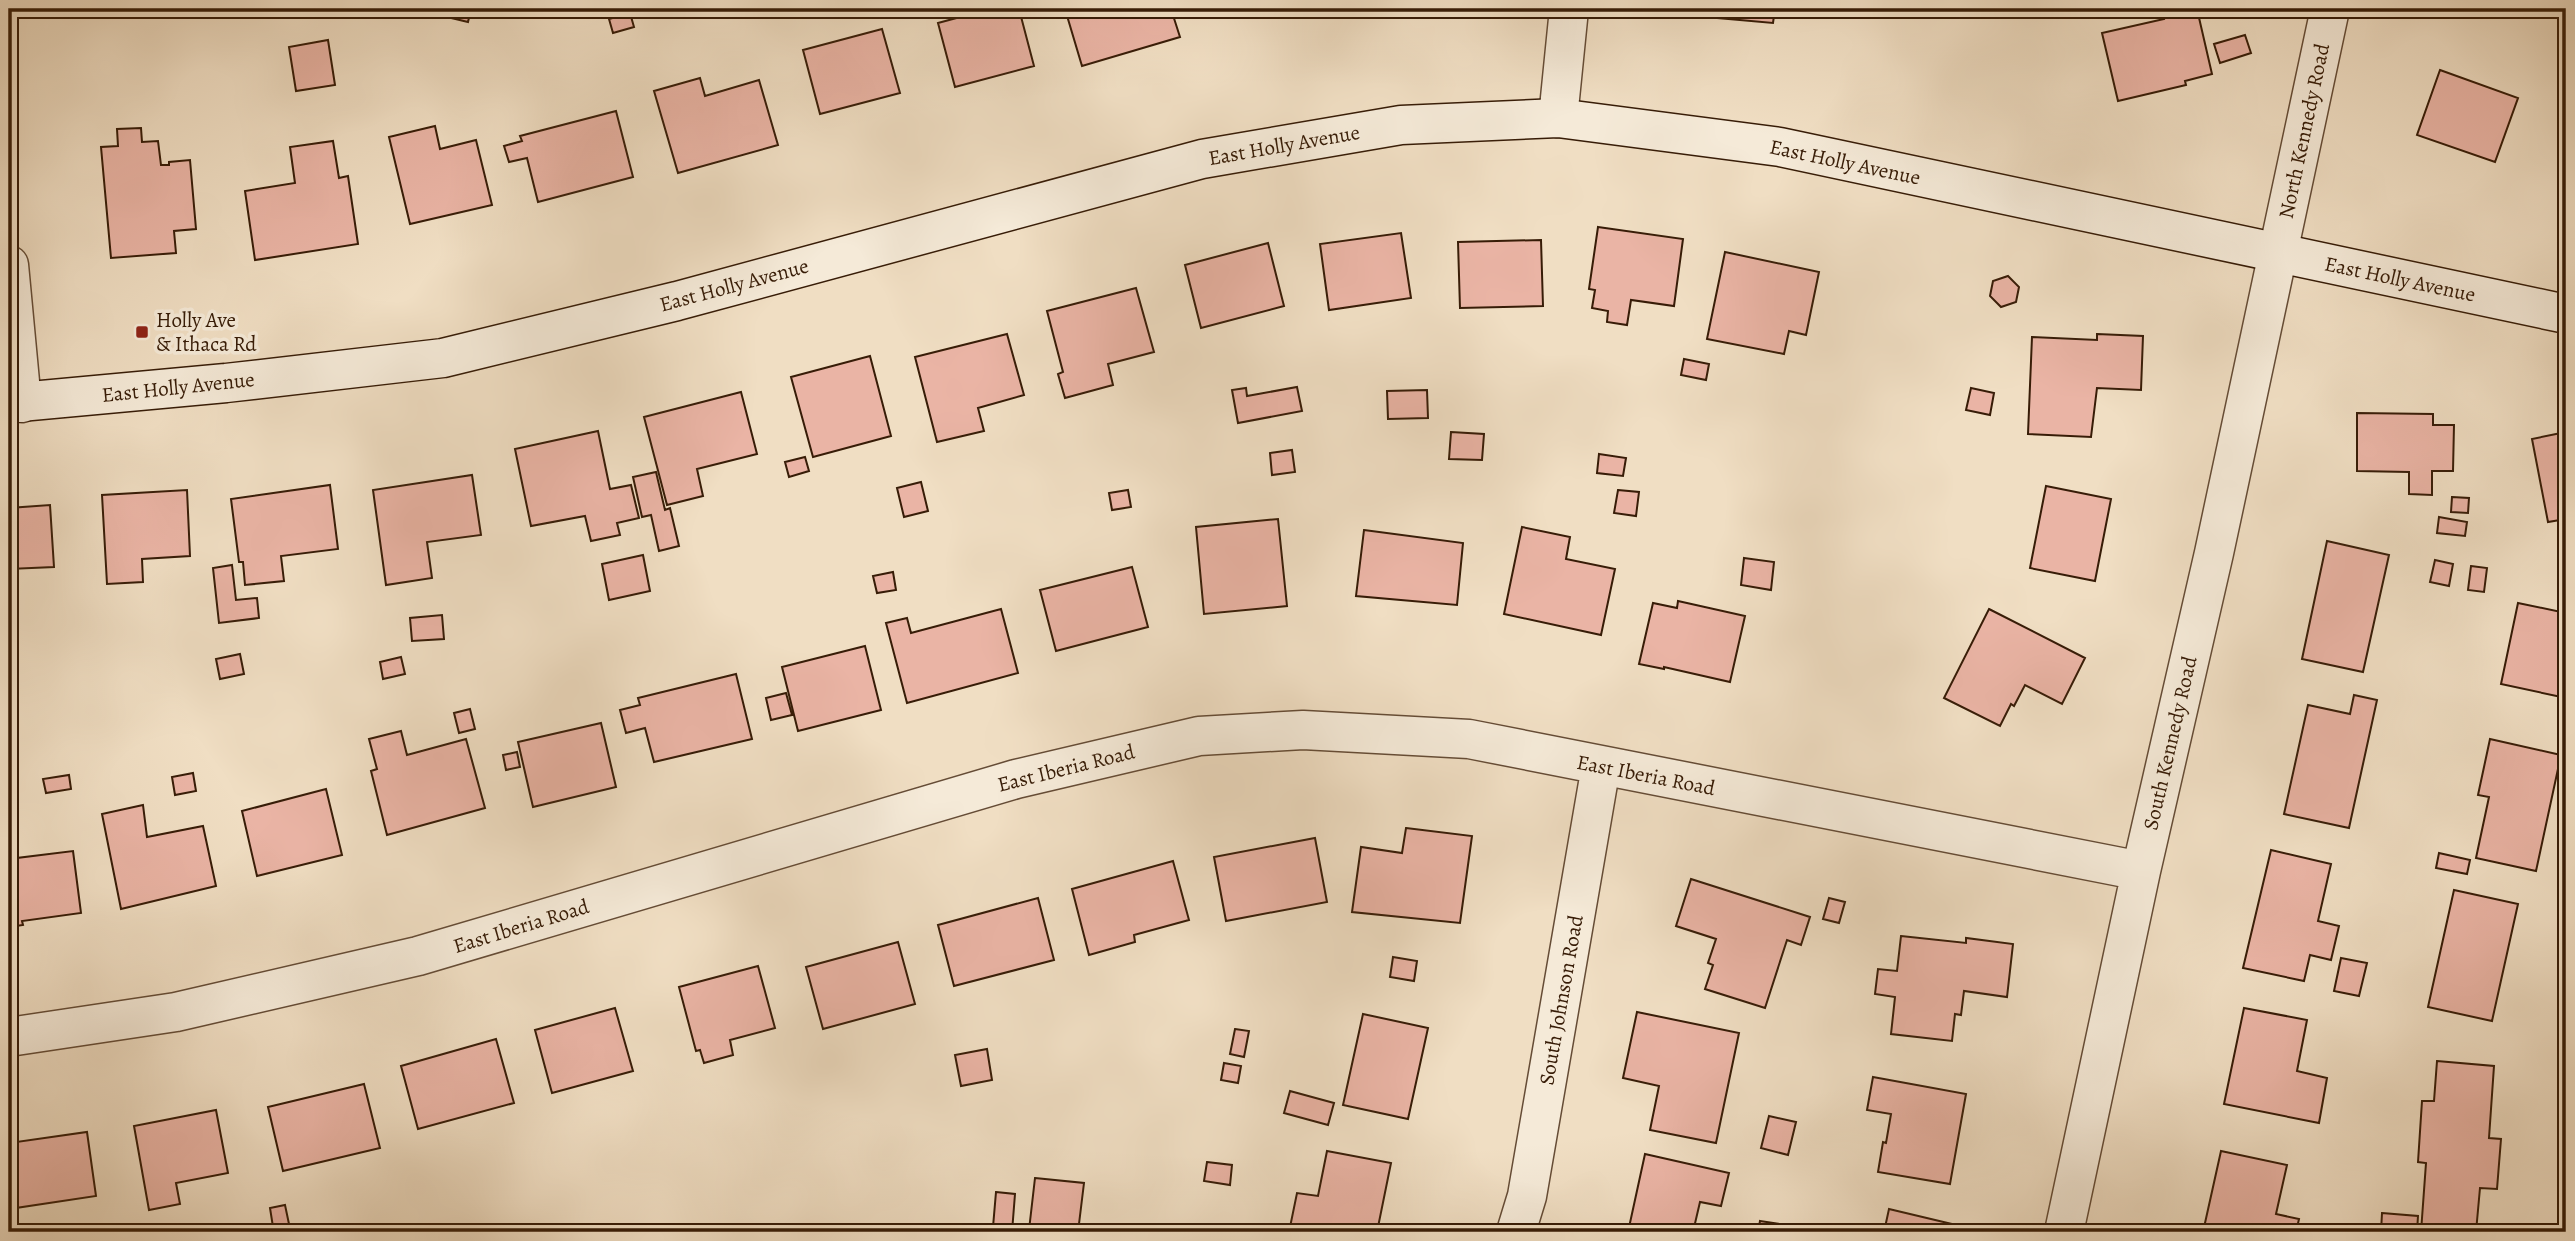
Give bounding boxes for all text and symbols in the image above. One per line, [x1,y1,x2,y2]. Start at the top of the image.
street label: North Kennedy Road [2272,40,2336,221]
street label: East Holly Avenue [1206,118,1362,172]
street label: East Holly Avenue [1767,132,1923,192]
street label: East Holly Avenue [2322,249,2478,309]
street label: East Holly Avenue [656,252,812,318]
place label: Holly Ave & Ithaca Rd [156,306,257,358]
marker: Holly Ave & Ithaca Rd [134,324,150,340]
street label: East Holly Avenue [100,365,256,409]
street label: South Kennedy Road [2136,653,2204,833]
street label: East Iberia Road [994,737,1138,799]
street label: East Iberia Road [1574,748,1718,802]
street label: East Iberia Road [450,892,593,960]
street label: South Johnson Road [1532,912,1590,1087]

